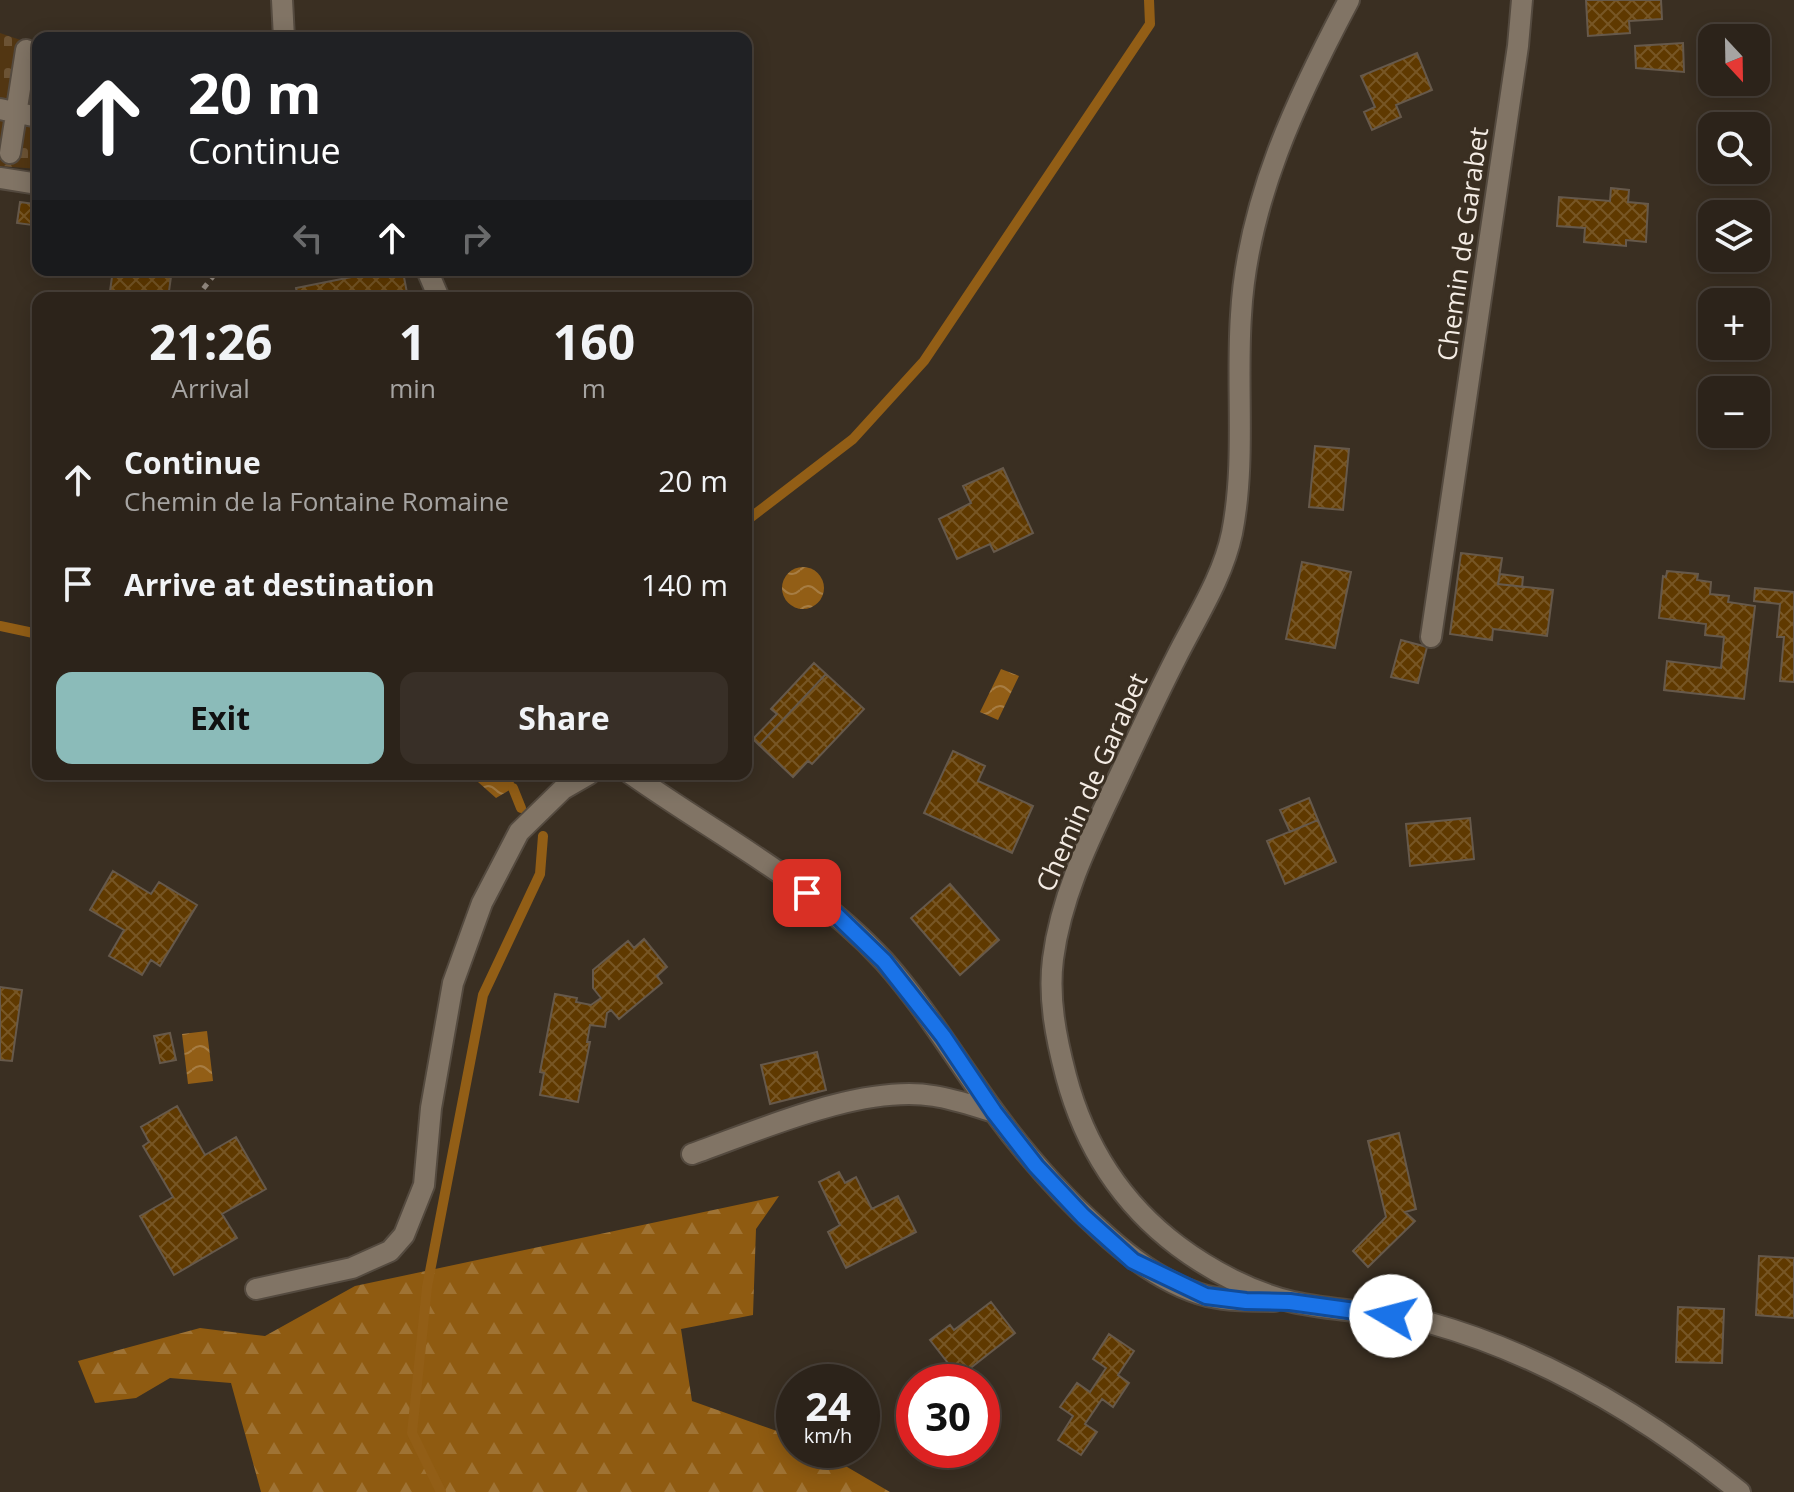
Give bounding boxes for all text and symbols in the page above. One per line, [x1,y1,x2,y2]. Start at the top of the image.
north arrow [1698,24,1770,96]
map controls [1698,24,1770,448]
text: 20 m [188,54,322,130]
icon: ahead [56,64,160,168]
button: search [1698,112,1770,184]
street label: Chemin de Garabet [1428,125,1496,363]
text: Continue [188,126,341,175]
button: layers [1698,200,1770,272]
icon: left [286,216,330,260]
icon: ahead [370,216,414,260]
icon: right [454,216,498,260]
button: + [1698,288,1770,360]
text: 21:26 [149,309,272,374]
text: 1 [399,309,426,374]
text: 160 [553,309,635,374]
text: Arrival [171,370,250,406]
text: min [389,370,436,406]
text: m [582,370,606,406]
button: − [1698,376,1770,448]
text: Continue [124,442,261,483]
icon: ahead [56,458,100,502]
text: 20 m [658,460,728,501]
text: Chemin de la Fontaine Romaine [124,483,509,519]
icon: arrive [56,562,100,606]
text: Arrive at destination [124,564,435,605]
text: 140 m [641,564,728,605]
street label: Chemin de Garabet [1027,667,1155,897]
button: Exit [56,672,384,764]
button: Share [400,672,728,764]
pin [773,859,841,927]
icon: arrive [785,871,829,915]
position arrow [1349,1274,1433,1358]
speed limit sign: 30 [896,1364,1000,1468]
text: 24 [805,1378,851,1433]
text: km/h [804,1422,852,1449]

